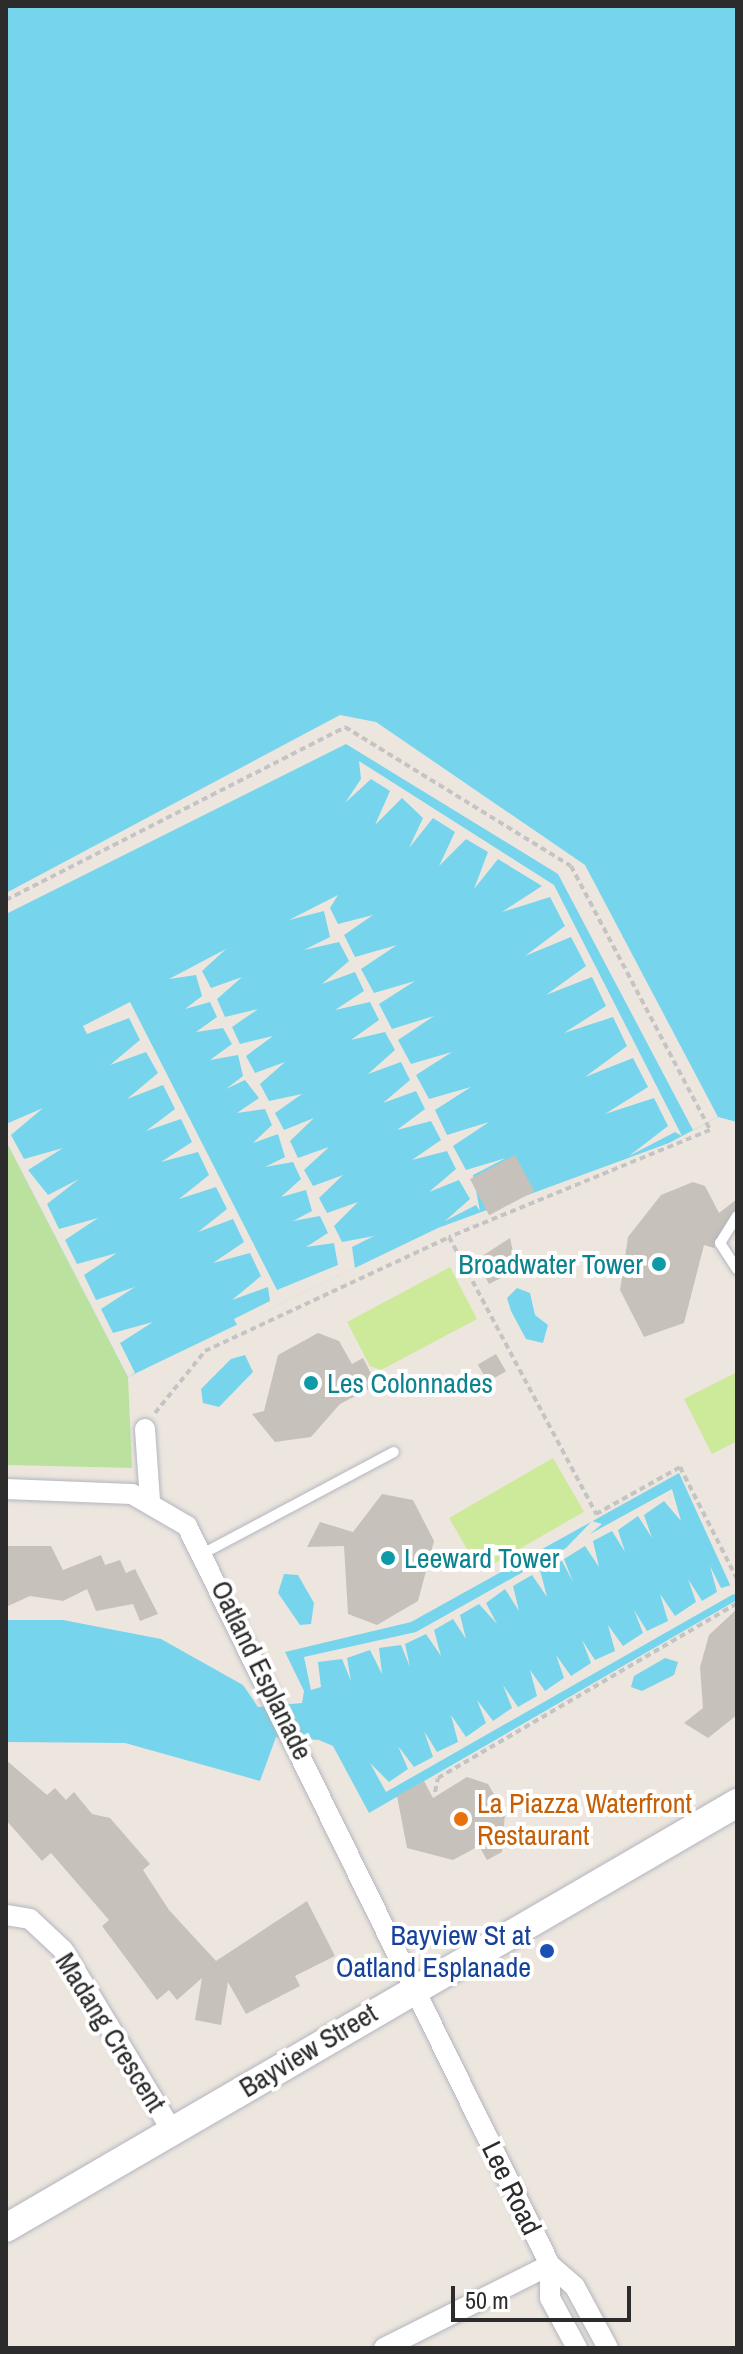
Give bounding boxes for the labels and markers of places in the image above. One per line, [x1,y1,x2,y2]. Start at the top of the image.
place label: Broadwater Tower [458,1247,643,1281]
marker: Broadwater Tower [650,1255,668,1273]
place label: Les Colonnades [327,1366,493,1400]
marker: Les Colonnades [302,1374,320,1392]
place label: Leeward Tower [404,1541,560,1575]
marker: Leeward Tower [379,1549,397,1567]
place label: La Piazza Waterfront Restaurant [477,1786,692,1852]
marker: La Piazza Waterfront Restaurant [452,1810,470,1828]
place label: Bayview St at Oatland Esplanade [336,1918,531,1984]
marker: Bayview St at Oatland Esplanade [538,1942,556,1960]

